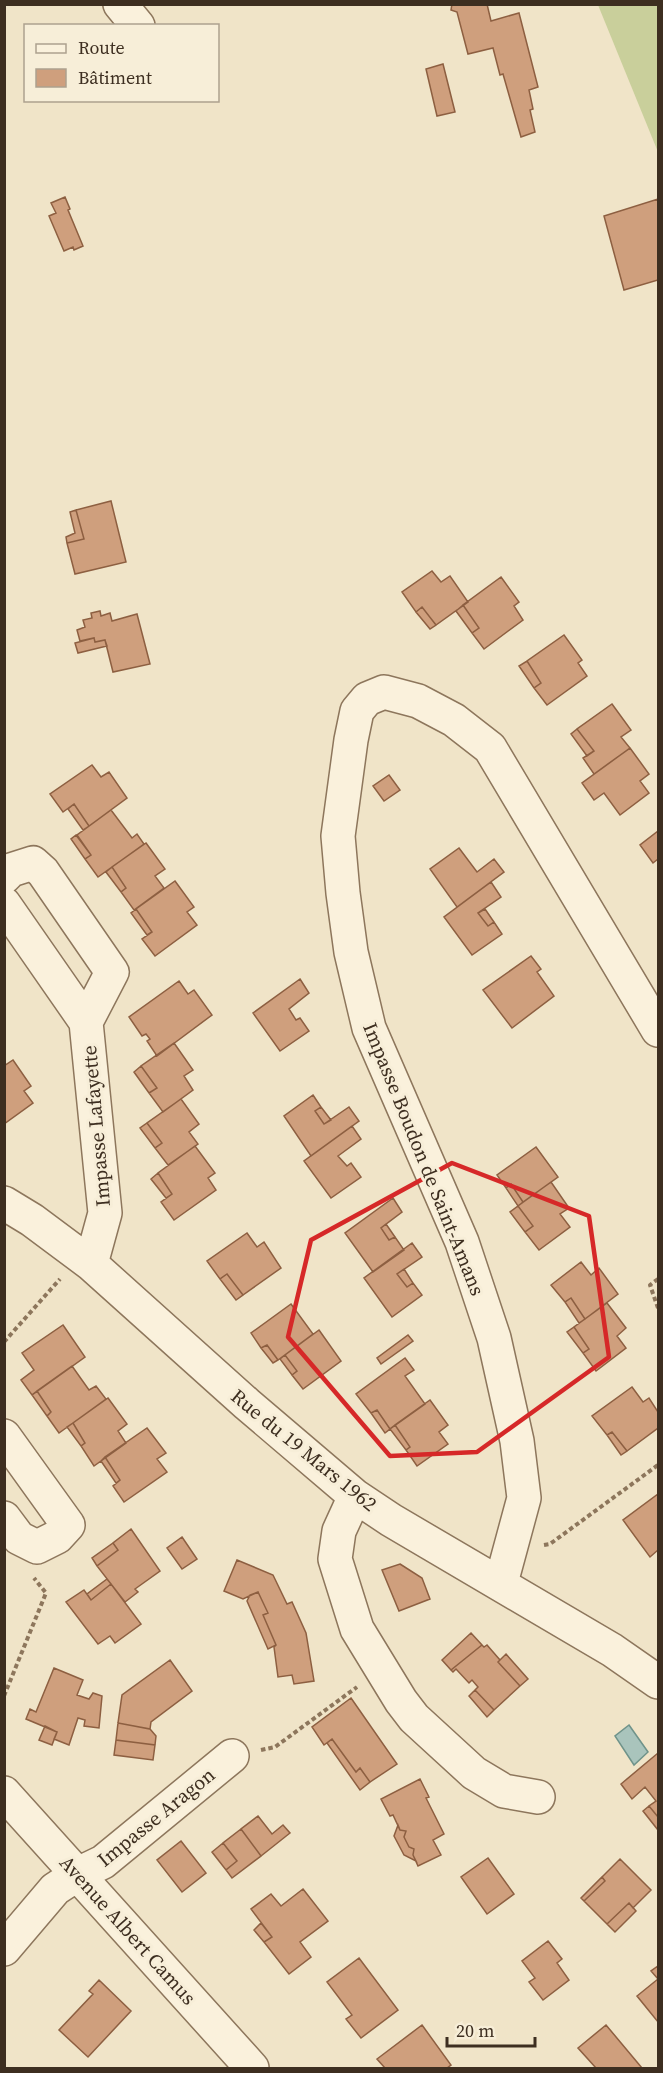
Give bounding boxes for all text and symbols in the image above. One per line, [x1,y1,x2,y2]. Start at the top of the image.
legend [24,24,219,102]
text: Route [78,35,125,60]
text: Bâtiment [78,65,152,90]
street label: Impasse Boudon de Saint-Amans [356,1018,492,1300]
street label: Impasse Lafayette [75,1044,117,1208]
street label: Rue du 19 Mars 1962 [225,1382,383,1518]
street label: Impasse Aragon [91,1761,221,1873]
street label: Avenue Albert Camus [53,1849,203,2011]
scale bar [447,2010,536,2048]
text: 20 m [456,2018,494,2043]

